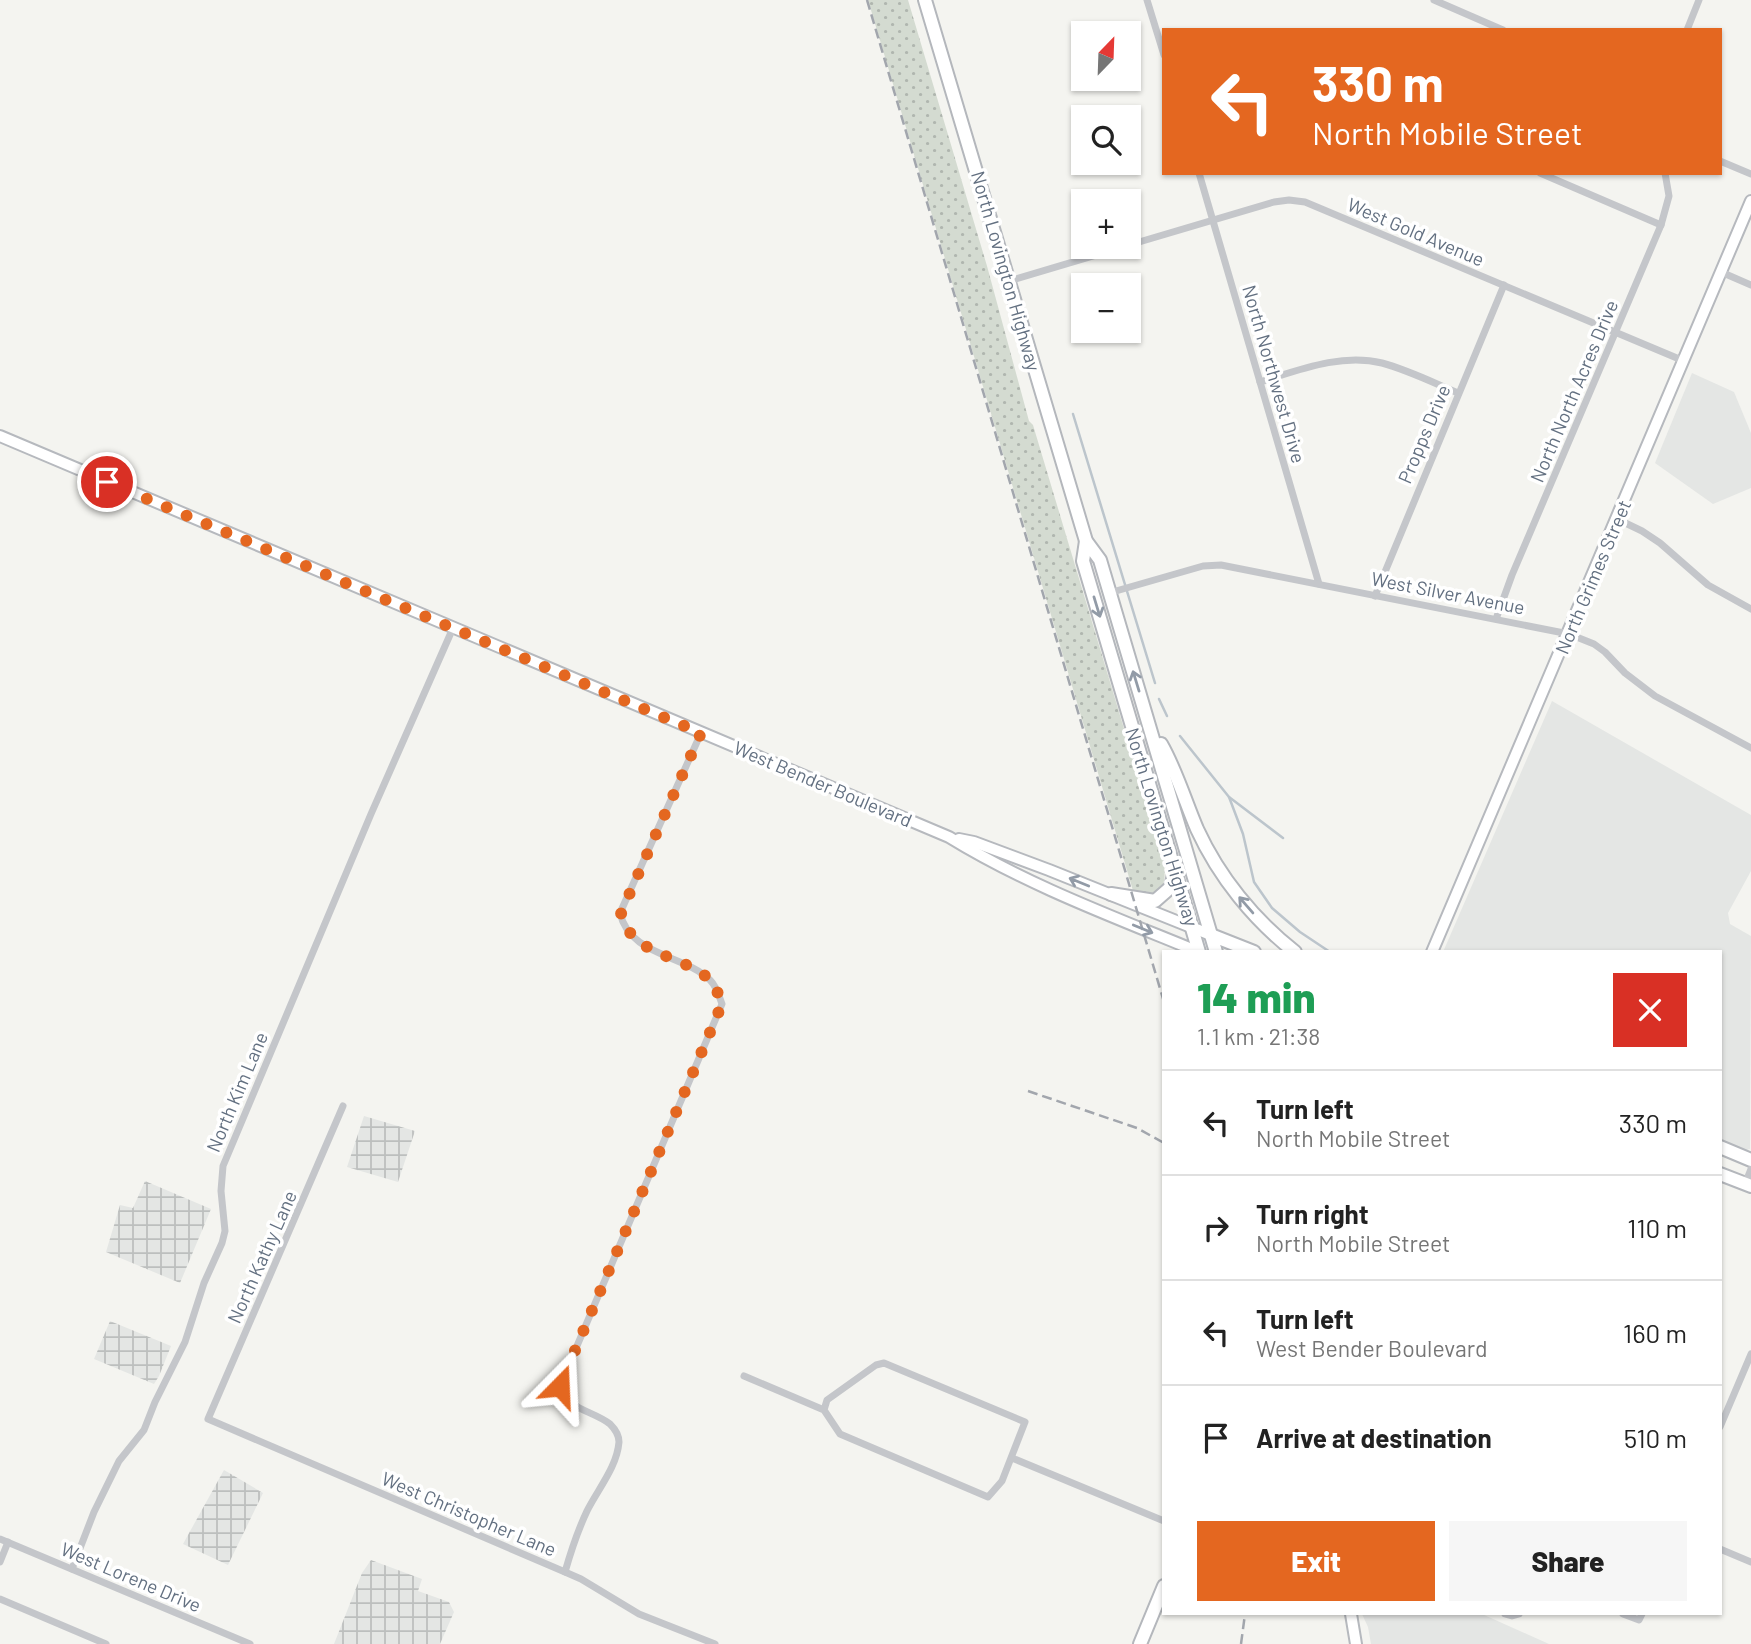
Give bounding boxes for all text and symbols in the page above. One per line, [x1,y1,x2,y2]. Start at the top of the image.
north arrow [1071,21,1141,91]
map controls [1071,21,1141,343]
text: 330 m [1312,53,1444,112]
icon: left [1197,56,1288,147]
button: search [1071,105,1141,175]
text: North Mobile Street [1312,113,1583,151]
street label: North Lovington Highway [967,168,1046,374]
button: + [1071,189,1141,259]
street label: West Gold Avenue [1344,192,1488,271]
button: − [1071,273,1141,343]
street label: North Northwest Drive [1238,282,1311,466]
street label: North North Acres Drive [1525,296,1622,485]
street label: Propps Drive [1393,381,1455,486]
pin [77,452,137,512]
icon: arrive [88,463,126,501]
street label: North Grimes Street [1550,496,1635,657]
street label: West Silver Avenue [1369,566,1527,619]
one-way arrow [1091,596,1104,618]
one-way arrow [1128,671,1141,693]
street label: North Lovington Highway [1121,725,1204,929]
street label: West Bender Boulevard [731,736,916,832]
one-way arrow [1069,874,1091,887]
one-way arrow [1238,896,1254,914]
one-way arrow [1132,924,1154,937]
text: 14 min [1197,971,1316,1021]
button: close [1613,973,1687,1047]
text: 1.1 km · 21:38 [1197,1022,1320,1050]
street label: North Kim Lane [201,1028,272,1155]
text: Turn left [1256,1093,1354,1124]
icon: left [1197,1104,1235,1142]
text: 330 m [1619,1107,1687,1138]
text: North Mobile Street [1256,1124,1451,1152]
street label: North Kathy Lane [222,1187,301,1327]
text: Turn right [1256,1198,1369,1229]
icon: right [1197,1209,1235,1247]
text: 110 m [1627,1212,1687,1243]
text: North Mobile Street [1256,1229,1451,1257]
text: Turn left [1256,1303,1354,1334]
icon: left [1197,1314,1235,1352]
text: 160 m [1623,1317,1687,1348]
text: West Bender Boulevard [1256,1334,1488,1362]
position arrow [523,1349,597,1423]
icon: arrive [1197,1419,1235,1457]
text: Arrive at destination [1256,1422,1492,1453]
text: 510 m [1624,1422,1687,1453]
street label: West Christopher Lane [378,1466,560,1561]
button: Exit [1197,1521,1435,1601]
button: Share [1449,1521,1687,1601]
street label: West Lorene Drive [58,1537,205,1616]

